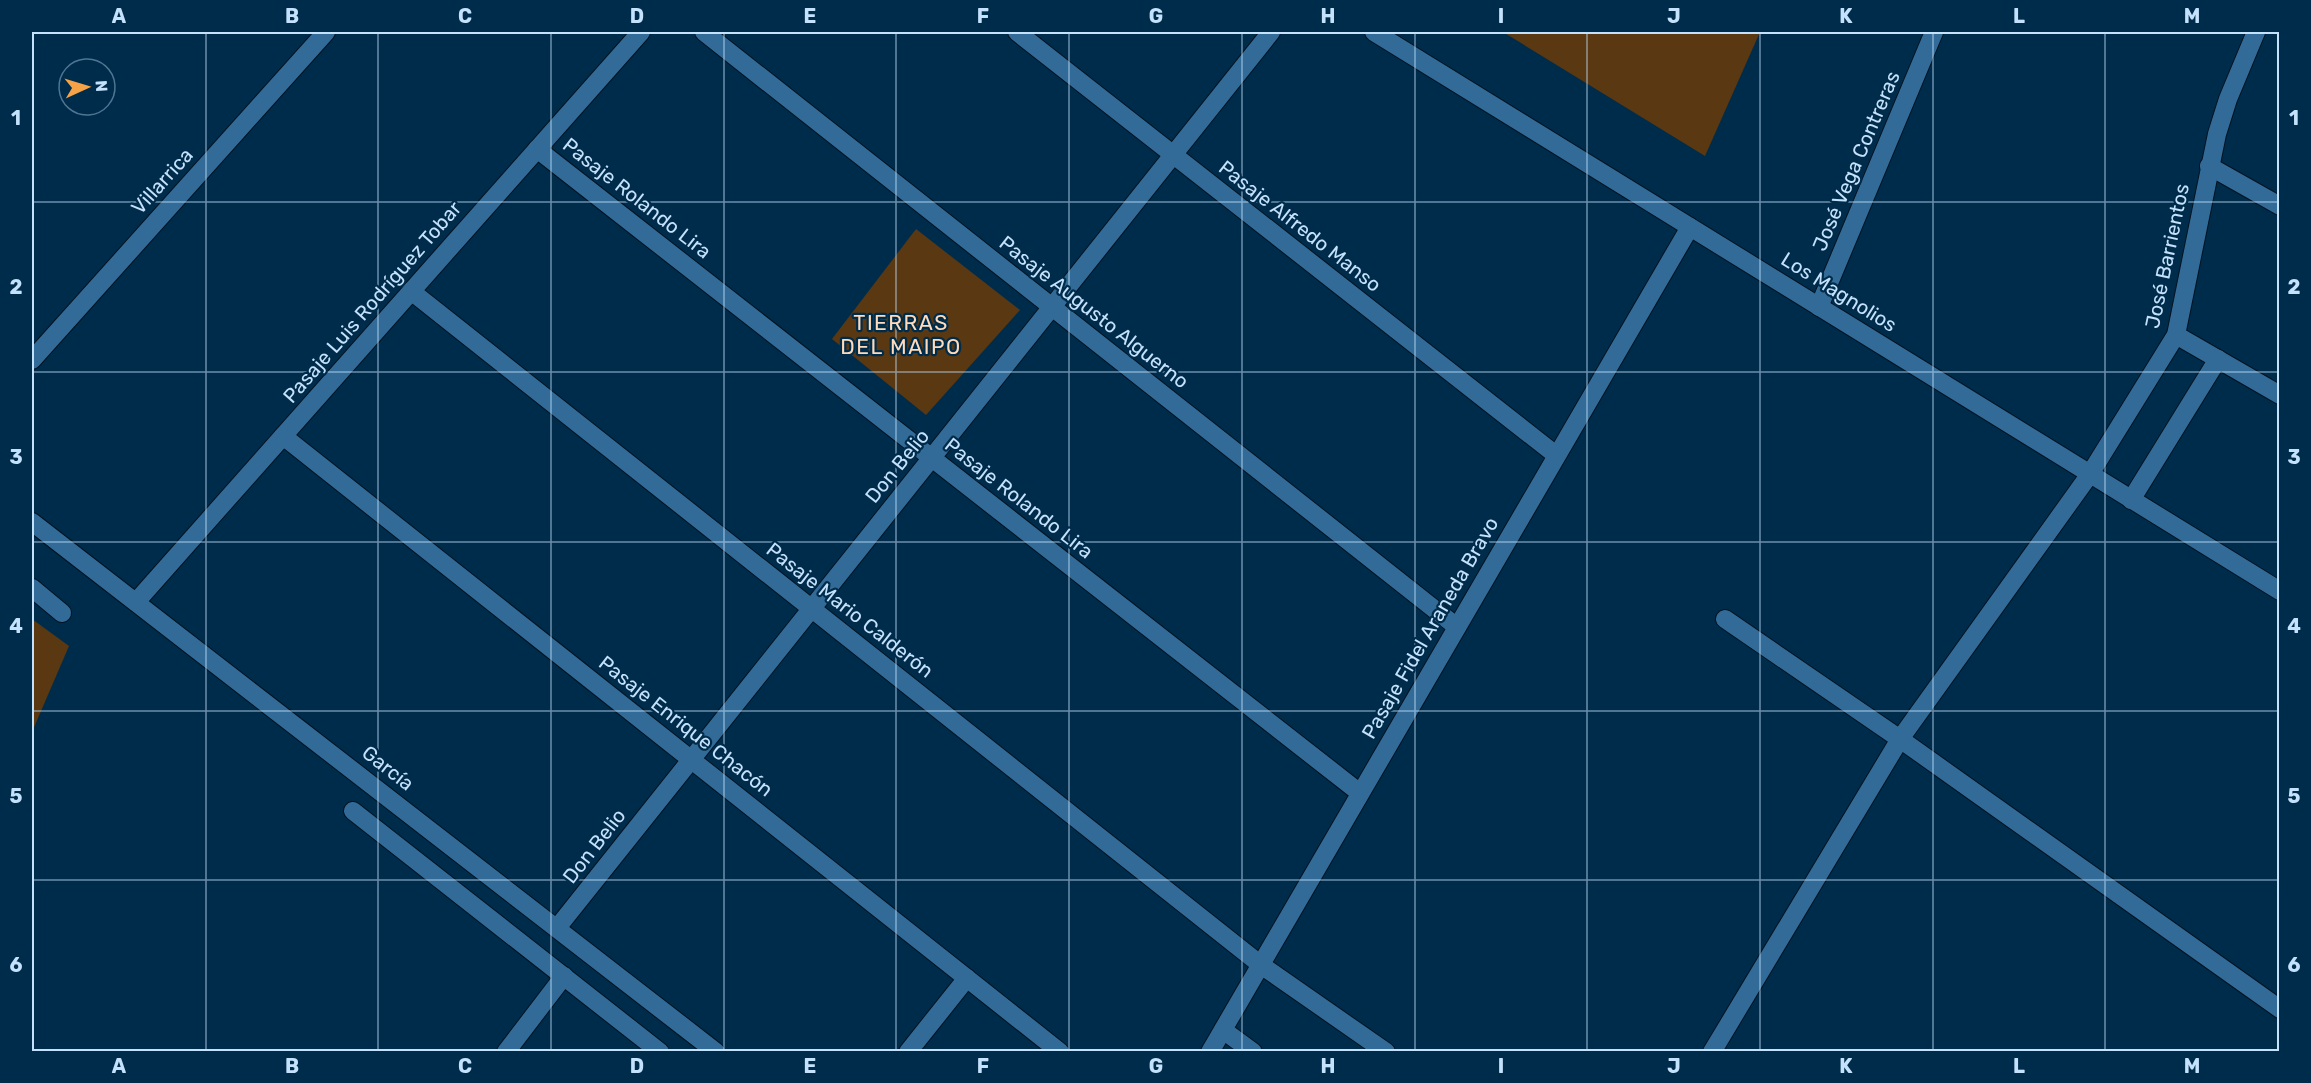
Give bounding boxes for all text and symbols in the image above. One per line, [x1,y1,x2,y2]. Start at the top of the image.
text: A [112,4,127,28]
text: B [285,4,299,28]
text: C [458,4,472,28]
text: D [630,4,644,28]
text: E [804,4,816,28]
text: F [977,4,989,28]
text: G [1149,4,1163,28]
text: H [1321,4,1335,28]
text: I [1498,4,1504,28]
text: J [1667,4,1681,28]
text: K [1839,4,1853,28]
text: L [2013,4,2025,28]
text: M [2184,4,2200,28]
north arrow [57,57,117,117]
street label: José Vega Contreras [1807,68,1905,254]
text: N [92,80,111,92]
text: 1 [11,106,21,130]
text: 1 [2289,106,2299,130]
street label: Pasaje Rolando Lira [558,133,716,263]
street label: Villarrica [126,143,198,219]
street label: Pasaje Alfredo Manso [1214,155,1386,297]
street label: José Barrientos [2140,181,2194,331]
street label: Pasaje Luis Rodríguez Tobar [278,196,466,408]
street label: Pasaje Augusto Alguerno [995,231,1193,393]
street label: Los Magnolios [1777,247,1901,337]
text: 2 [10,275,23,299]
text: 2 [2288,275,2301,299]
district label: TIERRAS DEL MAIPO [840,310,962,359]
street label: Don Belio [860,424,934,508]
street label: Pasaje Rolando Lira [940,433,1098,563]
text: 3 [9,445,23,469]
text: 3 [2287,445,2301,469]
street label: Pasaje Fidel Araneda Bravo [1357,513,1503,743]
street label: Pasaje Mario Calderón [762,537,938,683]
text: 4 [9,614,23,638]
text: 4 [2287,614,2301,638]
street label: Pasaje Enrique Chacón [594,651,778,801]
street label: García [357,740,419,796]
text: 5 [10,784,23,808]
text: 5 [2288,784,2301,808]
street label: Don Belio [557,804,631,888]
text: 6 [9,953,23,977]
text: 6 [2287,953,2301,977]
text: A [112,1054,127,1078]
text: B [285,1054,299,1078]
text: C [458,1054,472,1078]
text: D [630,1054,644,1078]
text: E [804,1054,816,1078]
text: F [977,1054,989,1078]
text: G [1149,1054,1163,1078]
text: H [1321,1054,1335,1078]
text: I [1498,1054,1504,1078]
text: J [1667,1054,1681,1078]
text: K [1839,1054,1853,1078]
text: L [2013,1054,2025,1078]
text: M [2184,1054,2200,1078]

